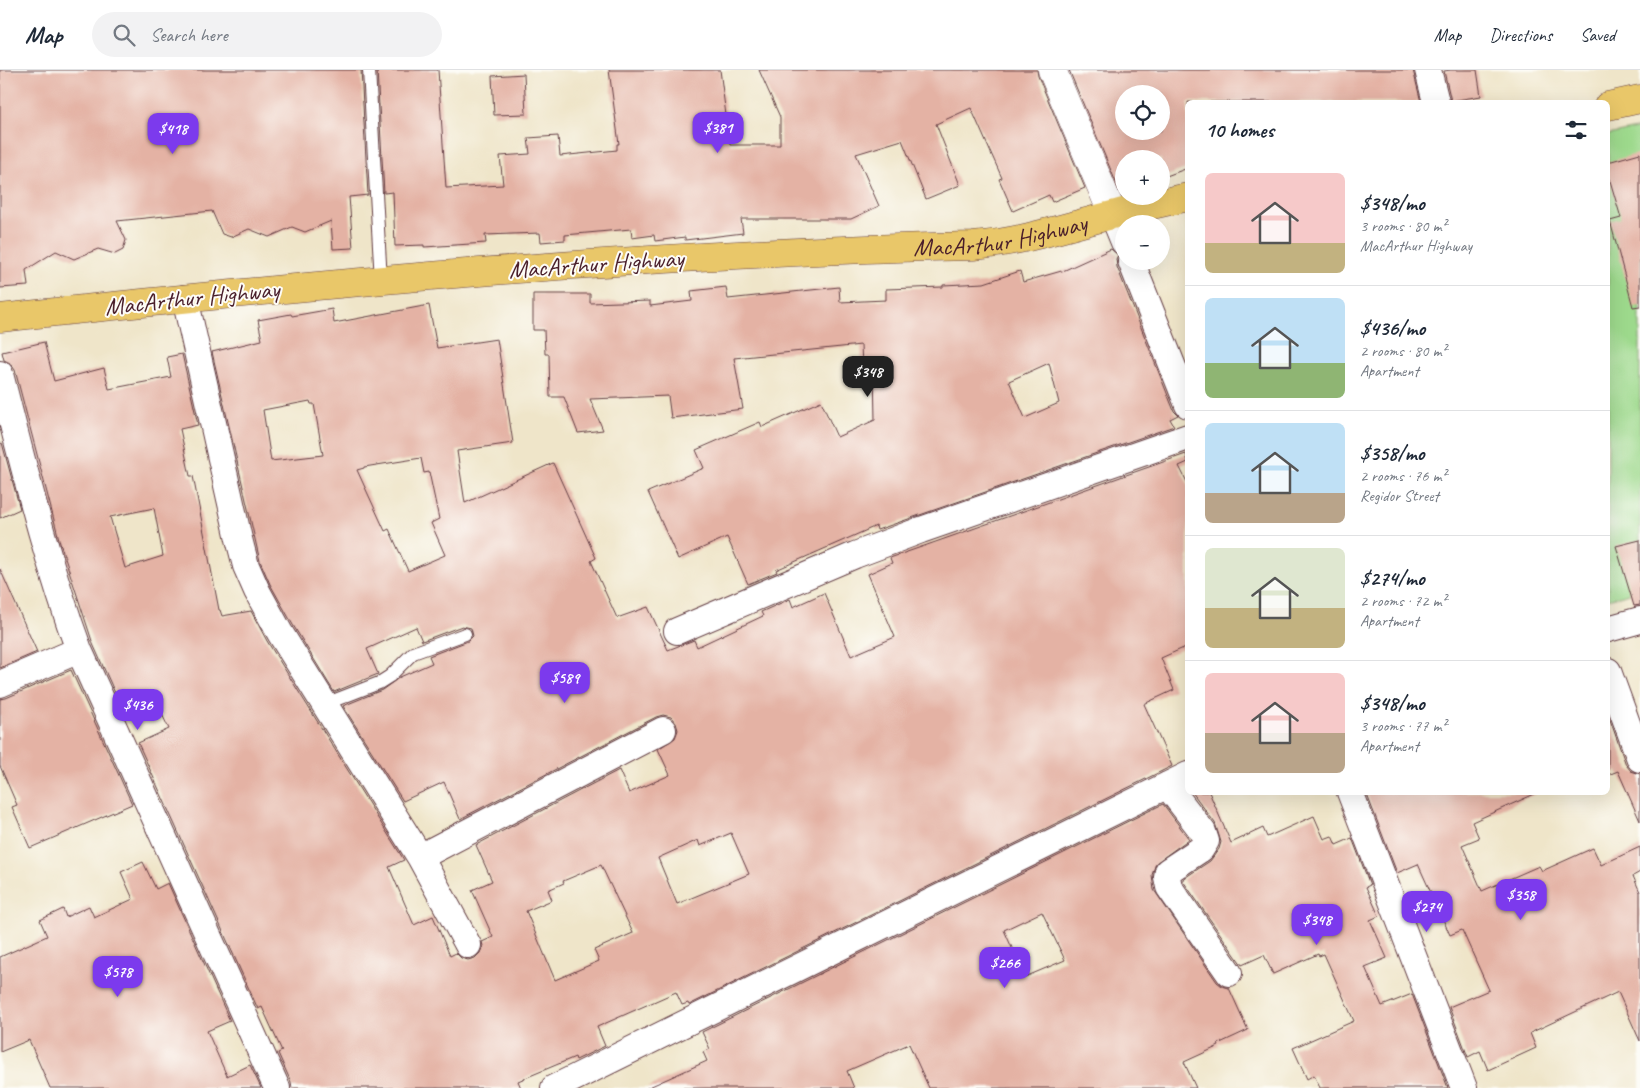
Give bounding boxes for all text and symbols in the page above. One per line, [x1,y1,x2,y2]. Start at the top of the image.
search box [92,12,442,57]
text: Map [25,20,62,50]
icon: search [110,21,138,49]
text: Search here [150,23,228,47]
text: Map [1434,24,1461,46]
text: Directions [1489,24,1552,46]
text: Saved [1580,24,1615,46]
map controls [1115,85,1170,270]
button: locate [1115,85,1170,140]
pin: $418 [143,112,203,155]
pin: $381 [688,112,748,154]
icon: filters [1562,116,1590,144]
text: 10 homes [1205,117,1274,143]
text: $381 [704,118,732,138]
text: $418 [159,119,187,139]
button: + [1115,150,1170,205]
text: $348/mo [1360,190,1425,216]
icon: home [1245,193,1305,253]
street label: MacArthur Highway [913,206,1093,264]
button: − [1115,215,1170,270]
text: 3 rooms · 80 m² [1360,216,1446,236]
text: MacArthur Highway [1360,236,1472,256]
street label: MacArthur Highway [508,242,687,286]
street label: MacArthur Highway [103,273,283,323]
text: $436/mo [1360,315,1425,341]
icon: home [1245,318,1305,378]
text: 2 rooms · 80 m² [1360,341,1446,361]
pin: $348 [838,356,898,398]
text: Apartment [1360,361,1419,381]
text: $348 [854,362,882,382]
text: $358/mo [1360,440,1424,466]
icon: home [1245,443,1305,503]
text: 2 rooms · 76 m² [1360,466,1446,486]
text: Regidor Street [1360,486,1439,506]
text: $274/mo [1360,565,1425,591]
icon: home [1245,568,1305,628]
text: 2 rooms · 72 m² [1360,591,1446,611]
text: Apartment [1360,611,1419,631]
pin: $589 [535,662,595,704]
text: $589 [551,668,579,688]
pin: $436 [108,688,168,731]
text: $348/mo [1360,690,1425,716]
icon: home [1245,693,1305,753]
text: $436 [123,695,153,715]
text: 3 rooms · 77 m² [1360,716,1446,736]
text: Apartment [1360,736,1419,756]
pin: $358 [1491,878,1551,921]
text: $358 [1507,885,1535,905]
pin: $274 [1397,890,1457,933]
text: $274 [1413,897,1441,917]
pin: $348 [1287,904,1347,946]
text: $348 [1303,910,1331,930]
pin: $266 [975,946,1035,989]
text: $266 [990,953,1020,973]
pin: $578 [88,956,148,998]
text: $578 [104,962,132,982]

